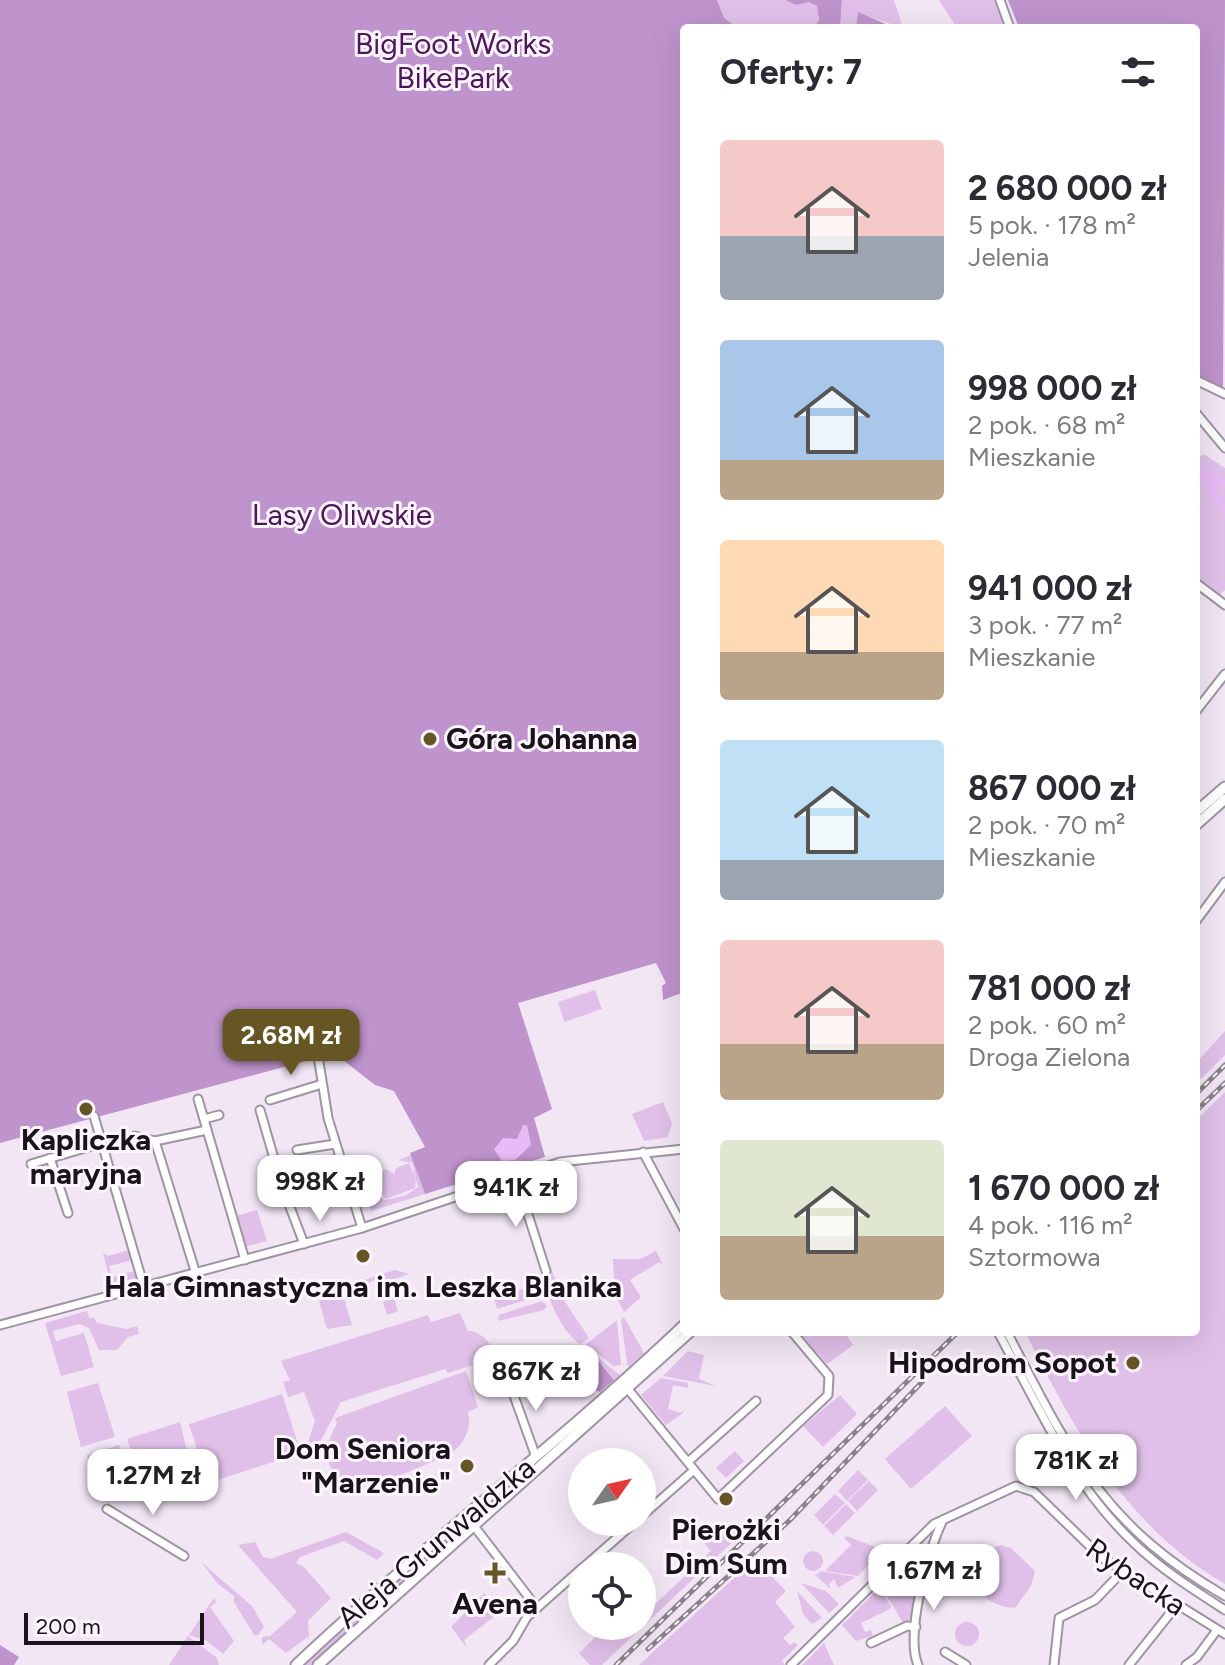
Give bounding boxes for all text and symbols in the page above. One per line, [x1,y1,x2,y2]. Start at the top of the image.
park label: BigFoot Works BikePark [355,25,551,96]
icon: filters [1116,50,1160,94]
text: Oferty: 7 [720,52,862,93]
text: 2 680 000 zł [968,168,1167,209]
icon: home [784,172,880,268]
text: 5 pok. · 178 m² [968,209,1136,241]
text: Jelenia [968,241,1049,273]
text: 998 000 zł [968,368,1136,409]
icon: home [784,372,880,468]
text: 2 pok. · 68 m² [968,409,1125,441]
text: Mieszkanie [968,441,1095,473]
park label: Lasy Oliwskie [252,496,432,533]
text: 941 000 zł [968,568,1132,609]
icon: home [784,572,880,668]
text: 3 pok. · 77 m² [968,609,1122,641]
text: Mieszkanie [968,641,1095,673]
place label: Góra Johanna [446,720,637,757]
marker: Góra Johanna [421,730,439,748]
text: 867 000 zł [968,768,1136,809]
icon: home [784,772,880,868]
text: 2 pok. · 70 m² [968,809,1125,841]
text: Mieszkanie [968,841,1095,873]
text: 781 000 zł [968,968,1130,1009]
icon: home [784,972,880,1068]
pin: 2.68M zł [208,1009,374,1077]
text: 2 pok. · 60 m² [968,1009,1126,1041]
text: 2.68M zł [241,1019,341,1051]
text: Droga Zielona [968,1041,1130,1073]
marker: Kapliczka maryjna [77,1100,95,1118]
place label: Kapliczka maryjna [21,1121,151,1192]
pin: 998K zł [246,1155,394,1223]
pin: 941K zł [442,1161,590,1229]
text: 998K zł [275,1165,365,1197]
text: 1 670 000 zł [968,1168,1159,1209]
text: 941K zł [473,1171,559,1203]
icon: home [784,1172,880,1268]
text: 4 pok. · 116 m² [968,1209,1133,1241]
text: Sztormowa [968,1241,1101,1273]
marker: Hala Gimnastyczna im. Leszka Blanika [354,1247,372,1265]
place label: Hala Gimnastyczna im. Leszka Blanika [104,1268,622,1305]
place label: Hipodrom Sopot [888,1344,1117,1381]
pin: 867K zł [462,1345,610,1413]
marker: Hipodrom Sopot [1124,1354,1142,1372]
text: 867K zł [492,1355,580,1387]
place label: Dom Seniora "Marzenie" [275,1430,451,1501]
pin: 781K zł [1002,1434,1150,1502]
text: 781K zł [1034,1444,1118,1476]
north arrow [568,1448,656,1536]
map controls [568,1448,656,1640]
pin: 1.27M zł [70,1449,236,1517]
street label: Aleja Grunwaldzka [329,1449,542,1636]
marker: Dom Seniora "Marzenie" [458,1457,476,1475]
text: 1.27M zł [105,1459,201,1491]
marker: Pierożki Dim Sum [717,1490,735,1508]
place label: Pierożki Dim Sum [664,1511,788,1582]
street label: Rybacka [1079,1530,1193,1624]
pin: 1.67M zł [851,1544,1017,1612]
button: locate [568,1552,656,1640]
text: 1.67M zł [886,1554,982,1586]
marker: Avena [486,1564,504,1582]
place label: Avena [452,1585,538,1622]
scale bar [24,1609,204,1645]
text: 200 m [36,1613,101,1640]

